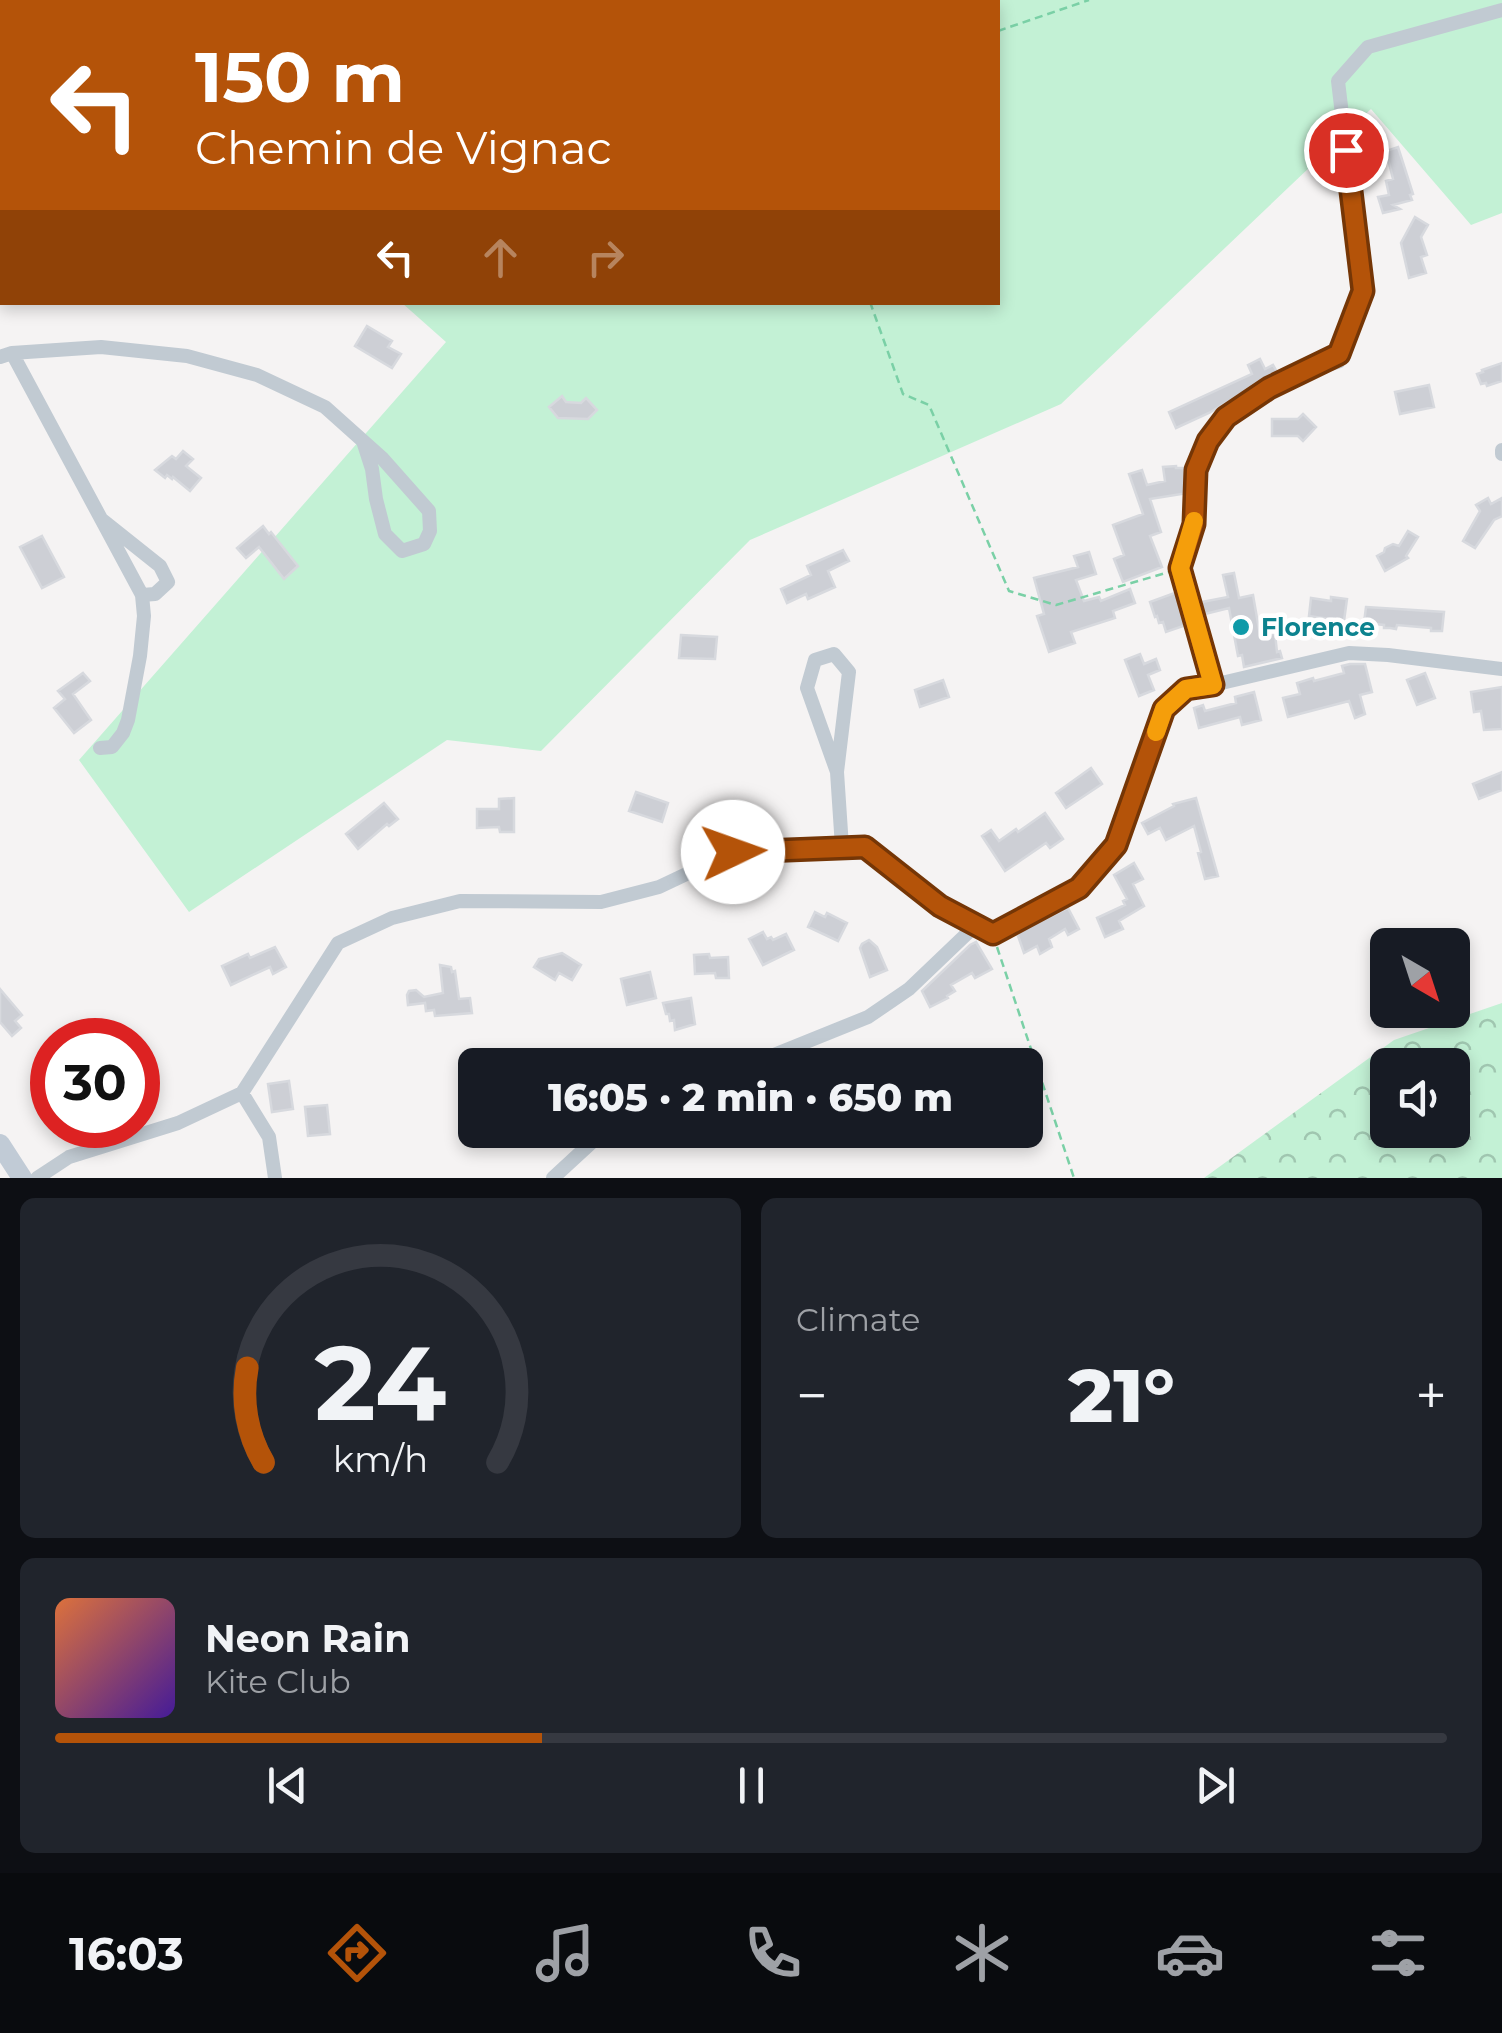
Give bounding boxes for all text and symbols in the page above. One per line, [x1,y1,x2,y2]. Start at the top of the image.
text: 150 m [195,34,405,120]
icon: left [30,40,160,170]
pin [1304,108,1389,193]
text: Chemin de Vignac [195,120,612,175]
icon: arrive [1319,123,1374,178]
icon: left [368,230,423,285]
icon: ahead [473,230,528,285]
icon: right [578,230,633,285]
place label: Florence [1261,612,1375,642]
marker: Florence [1230,616,1252,638]
position arrow [681,800,785,904]
north arrow [1370,928,1470,1028]
map controls [1370,928,1470,1148]
speed limit sign: 30 [30,1018,160,1148]
button: sound [1370,1048,1470,1148]
text: 16:05 · 2 min · 650 m [548,1074,953,1121]
text: Climate [796,1300,920,1339]
text: 24 [315,1319,446,1446]
text: 21° [1068,1349,1175,1441]
text: − [796,1362,828,1429]
text: + [1415,1362,1447,1429]
text: km/h [333,1437,428,1481]
text: Neon Rain [205,1615,410,1662]
text: Kite Club [205,1662,351,1701]
icon: previous [260,1758,315,1813]
icon: pause [724,1758,779,1813]
icon: next [1188,1758,1243,1813]
icon: directions [322,1918,392,1988]
icon: music [530,1918,600,1988]
icon: phone [738,1918,808,1988]
icon: climate [947,1918,1017,1988]
icon: car [1155,1918,1225,1988]
icon: filters [1363,1918,1433,1988]
text: 16:03 [69,1926,184,1981]

